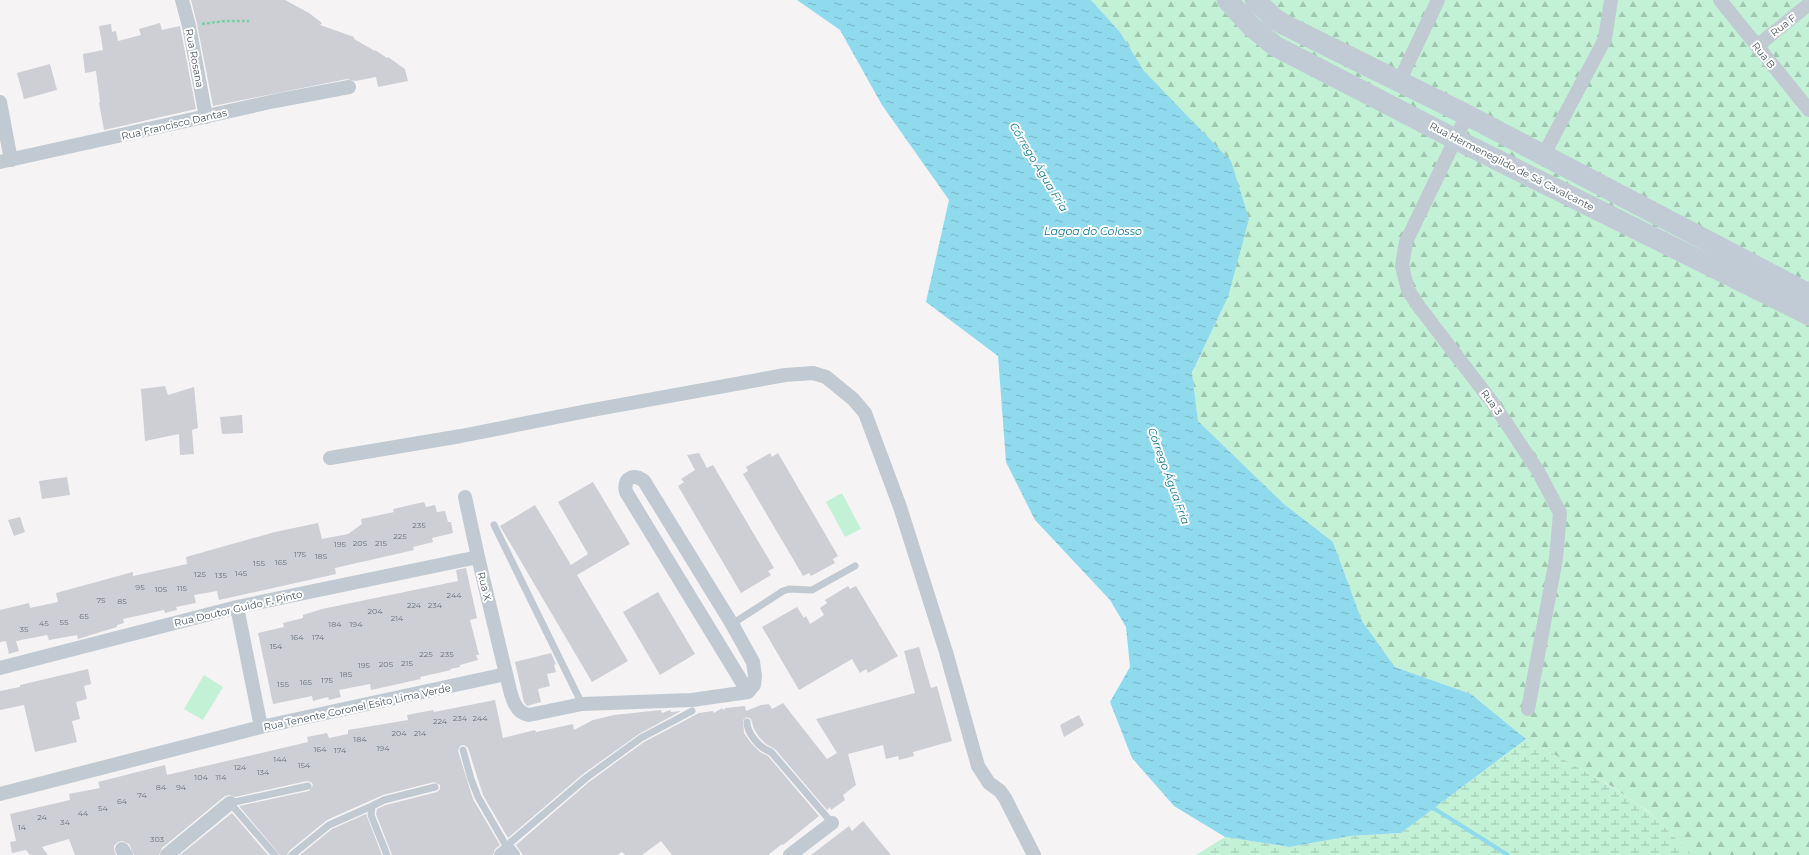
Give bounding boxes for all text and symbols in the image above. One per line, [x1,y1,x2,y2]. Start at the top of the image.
street label: Rua F [1768,11,1799,39]
street label: Rua Rosana [182,28,207,89]
street label: Rua B [1749,40,1778,71]
street label: Rua Francisco Dantas [120,106,228,143]
street label: Rua Hermenegildo de Sá Cavalcante [1427,119,1596,214]
water label: Córrego Água Fria [1007,120,1071,214]
water label: Lagoa do Colosso [1044,224,1142,238]
street label: Rua 3 [1478,387,1505,418]
water label: Córrego Água Fria [1145,426,1193,526]
house number: 235 [412,520,426,530]
house number: 225 [393,531,407,541]
house number: 205 [353,538,368,548]
house number: 215 [375,538,387,548]
house number: 195 [334,539,347,549]
house number: 175 [294,549,306,559]
house number: 185 [315,551,328,561]
house number: 165 [275,557,288,567]
house number: 155 [253,558,265,568]
house number: 145 [235,568,248,578]
house number: 125 [194,569,206,579]
house number: 135 [215,570,227,580]
street label: Rua X [475,570,494,602]
house number: 95 [135,582,145,592]
house number: 115 [177,583,188,593]
house number: 105 [155,584,168,594]
street label: Rua Doutor Guido F. Pinto [173,587,303,630]
house number: 244 [447,590,462,600]
house number: 75 [96,595,106,605]
house number: 85 [117,596,127,606]
house number: 224 [407,600,422,610]
house number: 234 [428,600,443,610]
house number: 204 [367,606,383,616]
house number: 65 [79,611,89,621]
house number: 214 [391,613,404,623]
house number: 55 [59,617,69,627]
house number: 45 [39,618,49,628]
house number: 184 [328,619,342,629]
house number: 194 [349,619,363,629]
house number: 35 [20,624,29,634]
house number: 164 [290,632,304,642]
house number: 174 [312,632,325,642]
house number: 154 [270,641,283,651]
house number: 225 [419,649,433,659]
house number: 235 [440,649,454,659]
house number: 215 [401,658,413,668]
house number: 205 [379,659,394,669]
house number: 195 [358,660,371,670]
house number: 185 [340,669,353,679]
house number: 175 [321,675,333,685]
house number: 165 [300,677,313,687]
house number: 155 [277,679,289,689]
street label: Rua Tenente Coronel Esito Lima Verde [262,681,452,734]
house number: 234 [453,713,468,723]
house number: 244 [473,713,488,723]
house number: 224 [433,716,448,726]
house number: 204 [391,728,407,738]
house number: 214 [414,728,427,738]
house number: 184 [353,734,367,744]
house number: 194 [376,743,390,753]
house number: 164 [313,744,327,754]
house number: 174 [334,745,347,755]
house number: 144 [273,754,287,764]
house number: 154 [298,760,311,770]
house number: 124 [234,762,247,772]
house number: 134 [257,767,270,777]
house number: 104 [194,772,208,782]
house number: 114 [215,772,227,782]
house number: 84 [156,782,167,792]
house number: 94 [176,782,187,792]
house number: 74 [137,790,147,800]
house number: 64 [117,796,128,806]
house number: 54 [98,803,109,813]
house number: 44 [78,808,89,818]
house number: 24 [37,812,48,822]
house number: 34 [60,817,71,827]
house number: 14 [18,822,27,832]
house number: 303 [150,834,165,844]

